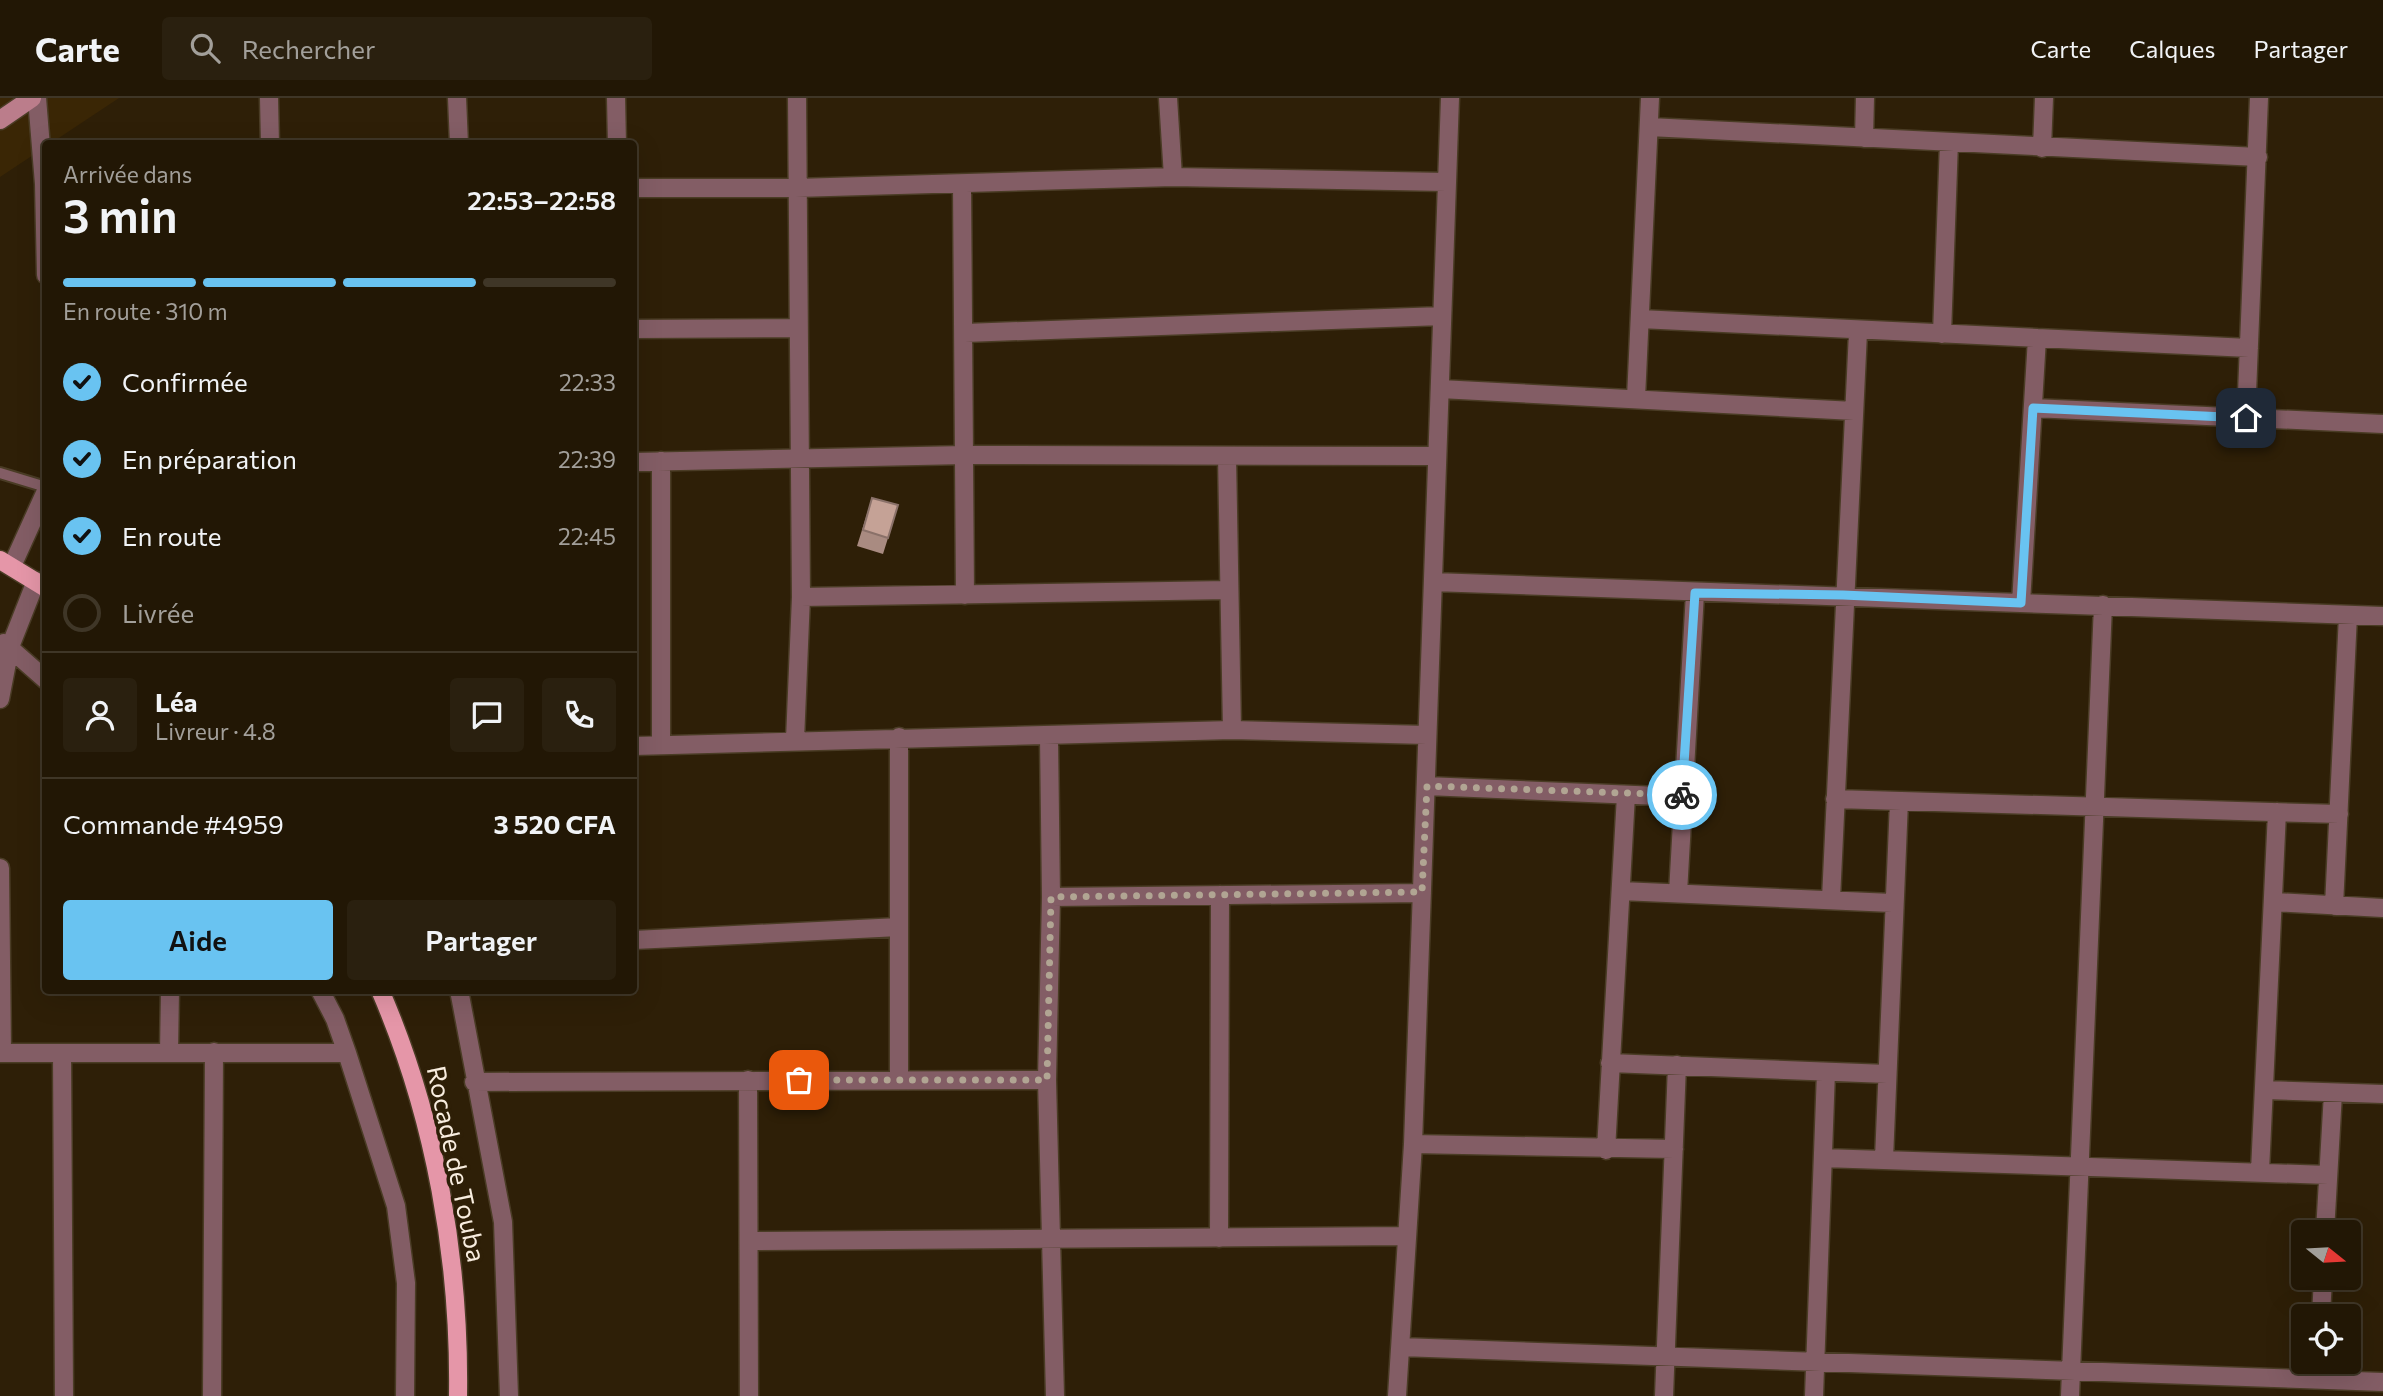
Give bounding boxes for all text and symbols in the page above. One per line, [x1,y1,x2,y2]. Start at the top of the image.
search box [162,17,652,80]
text: Carte [35,28,120,69]
icon: search [186,29,224,67]
text: Rechercher [242,33,375,64]
text: Carte [2030,34,2091,63]
text: Calques [2129,34,2215,63]
text: Partager [2253,34,2348,63]
text: Arrivée dans [63,160,192,188]
text: 22:53–22:58 [467,184,616,215]
text: 3 min [63,186,178,242]
text: En route · 310 m [63,297,228,325]
icon: check [63,363,101,401]
text: Confirmée [122,366,248,397]
text: 22:33 [559,368,616,396]
pin [2216,388,2276,448]
icon: home [2227,399,2265,437]
icon: check [63,440,101,478]
text: En préparation [122,443,297,474]
text: 22:39 [558,445,616,473]
icon: check [63,517,101,555]
text: En route [122,520,222,551]
text: 22:45 [558,522,616,550]
text: Livrée [122,597,194,628]
button: person [63,678,137,752]
button: chat [450,678,524,752]
button: phone [542,678,616,752]
text: Léa [155,686,198,717]
text: Livreur · 4.8 [155,717,276,745]
courier [1647,760,1717,830]
icon: bike [1663,776,1701,814]
text: Commande #4959 [63,808,284,839]
text: 3 520 CFA [493,808,616,839]
button: Aide [63,900,333,980]
button: Partager [347,900,616,980]
pin [769,1050,829,1110]
icon: bag [780,1061,818,1099]
street label: Rocade de Touba [422,1063,493,1265]
north arrow [2291,1220,2361,1290]
map controls [2291,1220,2361,1374]
button: locate [2291,1304,2361,1374]

